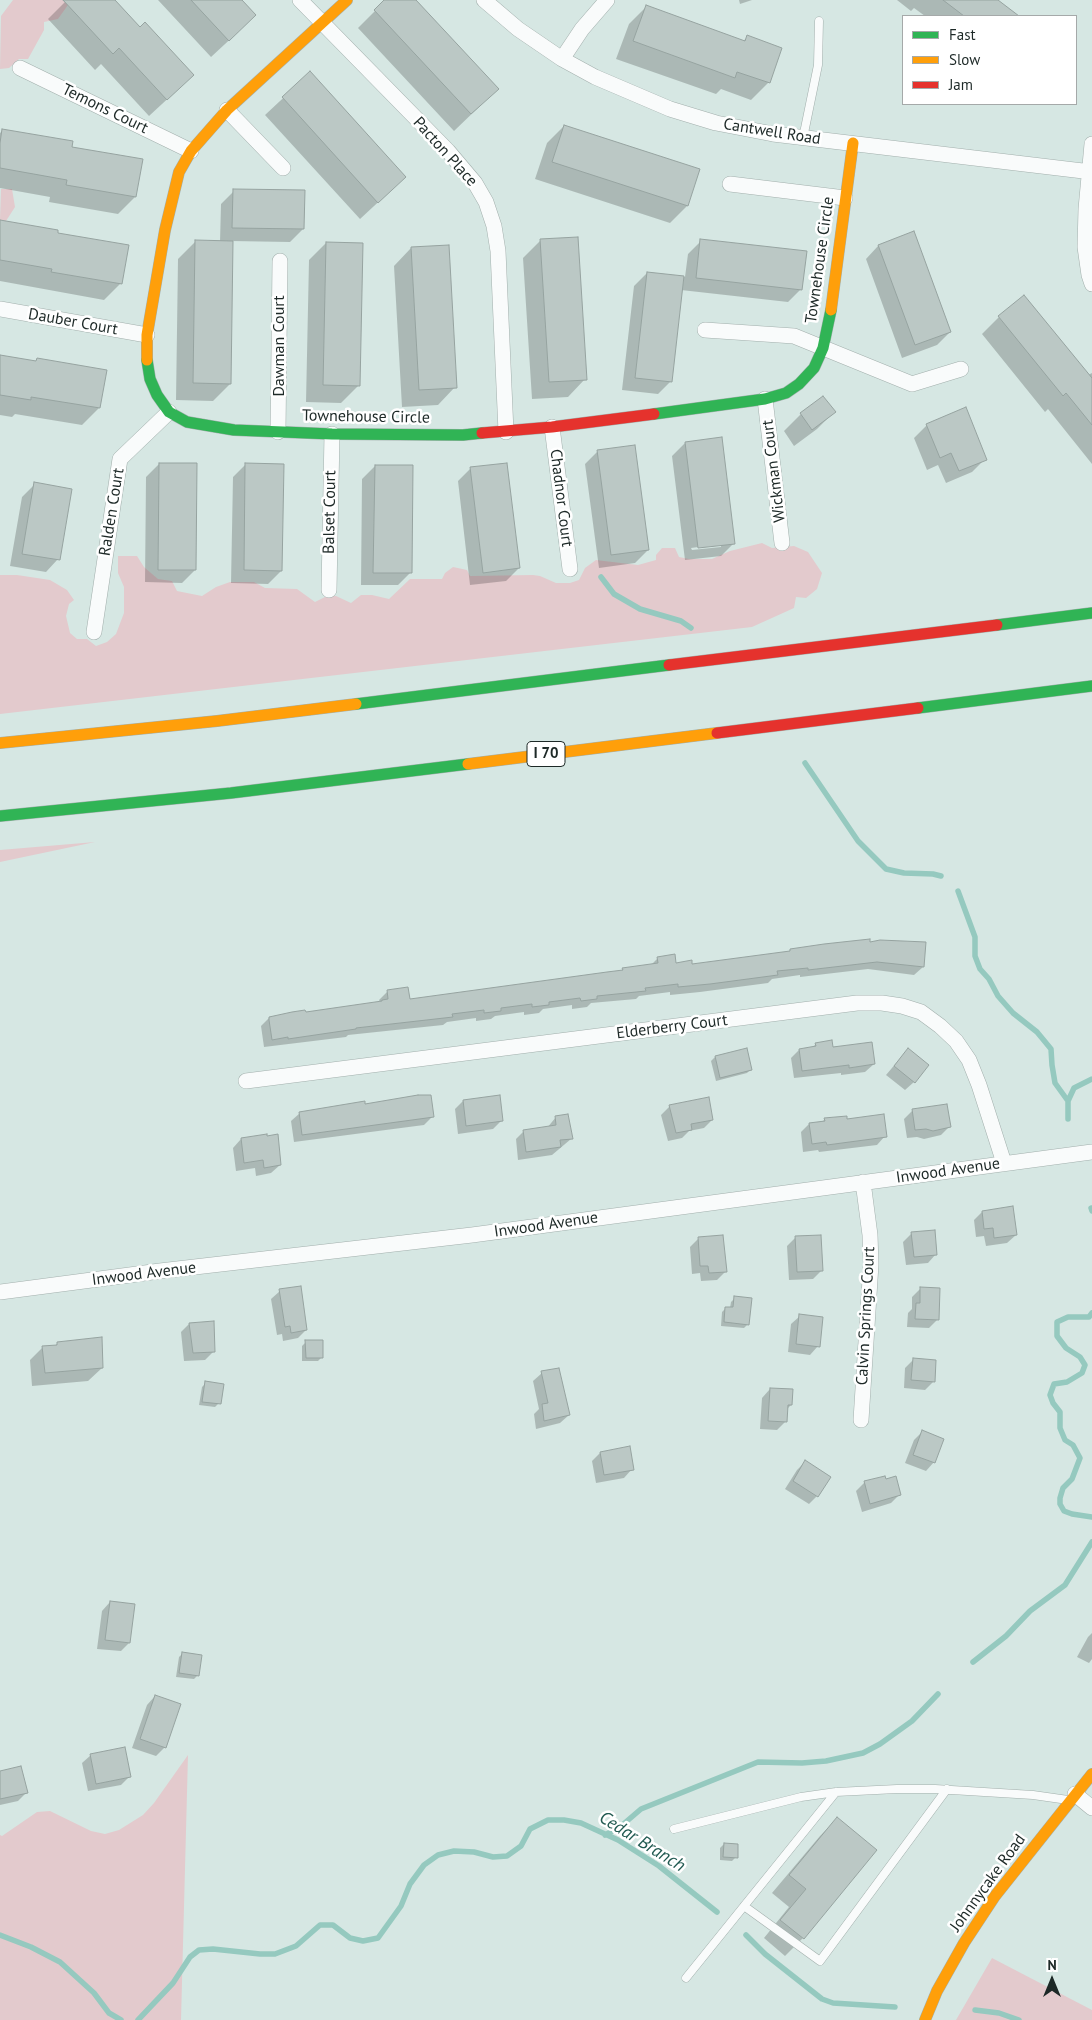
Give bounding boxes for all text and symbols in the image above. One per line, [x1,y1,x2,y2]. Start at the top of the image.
legend [902,15,1077,105]
text: Fast [949,25,976,44]
text: Slow [949,50,980,69]
text: Jam [949,75,973,94]
street label: Temons Court [59,80,151,138]
street label: Pacton Place [409,113,481,191]
street label: Cantwell Road [722,115,822,149]
street label: Townehouse Circle [802,195,838,325]
street label: Dawman Court [269,295,289,397]
street label: Dauber Court [27,305,119,339]
street label: Townehouse Circle [302,406,430,428]
street label: Wickman Court [758,418,790,524]
street label: Chadnor Court [545,448,577,548]
street label: Ralden Court [96,467,128,557]
street label: Balset Court [320,470,340,554]
road number: I 70 [527,742,565,766]
street label: Elderberry Court [615,1011,729,1043]
street label: Inwood Avenue [895,1154,1001,1188]
street label: Inwood Avenue [493,1208,599,1242]
street label: Calvin Springs Court [853,1246,879,1386]
street label: Inwood Avenue [91,1258,197,1290]
water label: Cedar Branch [595,1807,689,1877]
street label: Johnnycake Road [946,1831,1030,1935]
north arrow [1027,1955,1077,2005]
text: N [1047,1956,1057,1974]

